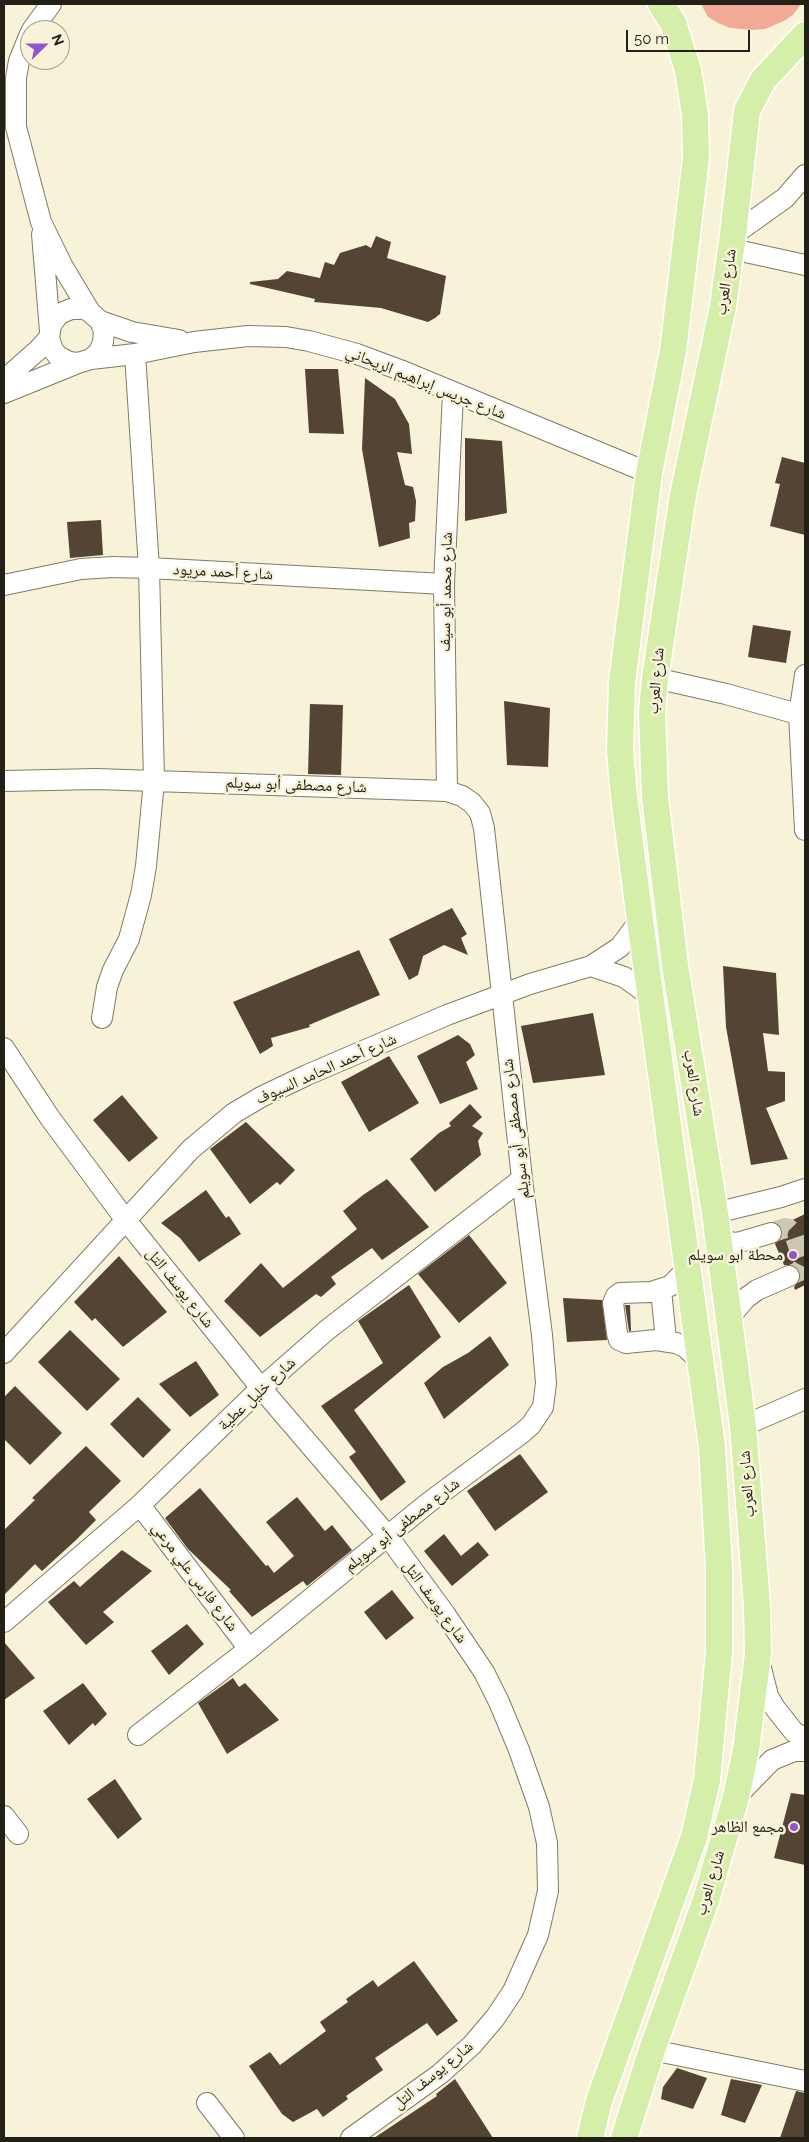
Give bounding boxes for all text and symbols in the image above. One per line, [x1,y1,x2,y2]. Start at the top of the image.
north arrow [20,20,70,70]
scale bar [629,20,753,52]
text: 50 m [634,30,669,48]
text: N [49,32,67,48]
street label: شارع العرب [711,247,741,317]
street label: شارع جريس إبراهيم الريحاني [343,342,509,424]
street label: شارع محمد أبو سيف [435,532,457,652]
street label: شارع أحمد مريود [173,560,273,584]
street label: شارع العرب [644,647,668,715]
street label: شارع مصطفى أبو سويلم [225,773,367,797]
street label: شارع أحمد الحامد السيوف [253,1029,399,1109]
street label: شارع العرب [679,1048,709,1118]
street label: شارع مصطفى أبو سويلم [498,1058,534,1200]
street label: شارع يوسف التل [142,1244,218,1332]
place label: محطة ابو سويلم [688,1245,783,1265]
marker: محطة ابو سويلم [787,1249,799,1261]
street label: شارع خليل عطية [214,1353,300,1435]
street label: شارع العرب [735,1450,759,1518]
street label: شارع مصطفى أبو سويلم [340,1474,464,1576]
street label: شارع فارس علي مرعي [148,1519,242,1635]
street label: شارع يوسف التل [399,1557,471,1647]
place label: مجمع الظاهر [712,1817,784,1837]
marker: مجمع الظاهر [788,1821,800,1833]
street label: شارع العرب [691,1848,729,1918]
street label: شارع يوسف التل [389,2037,477,2113]

